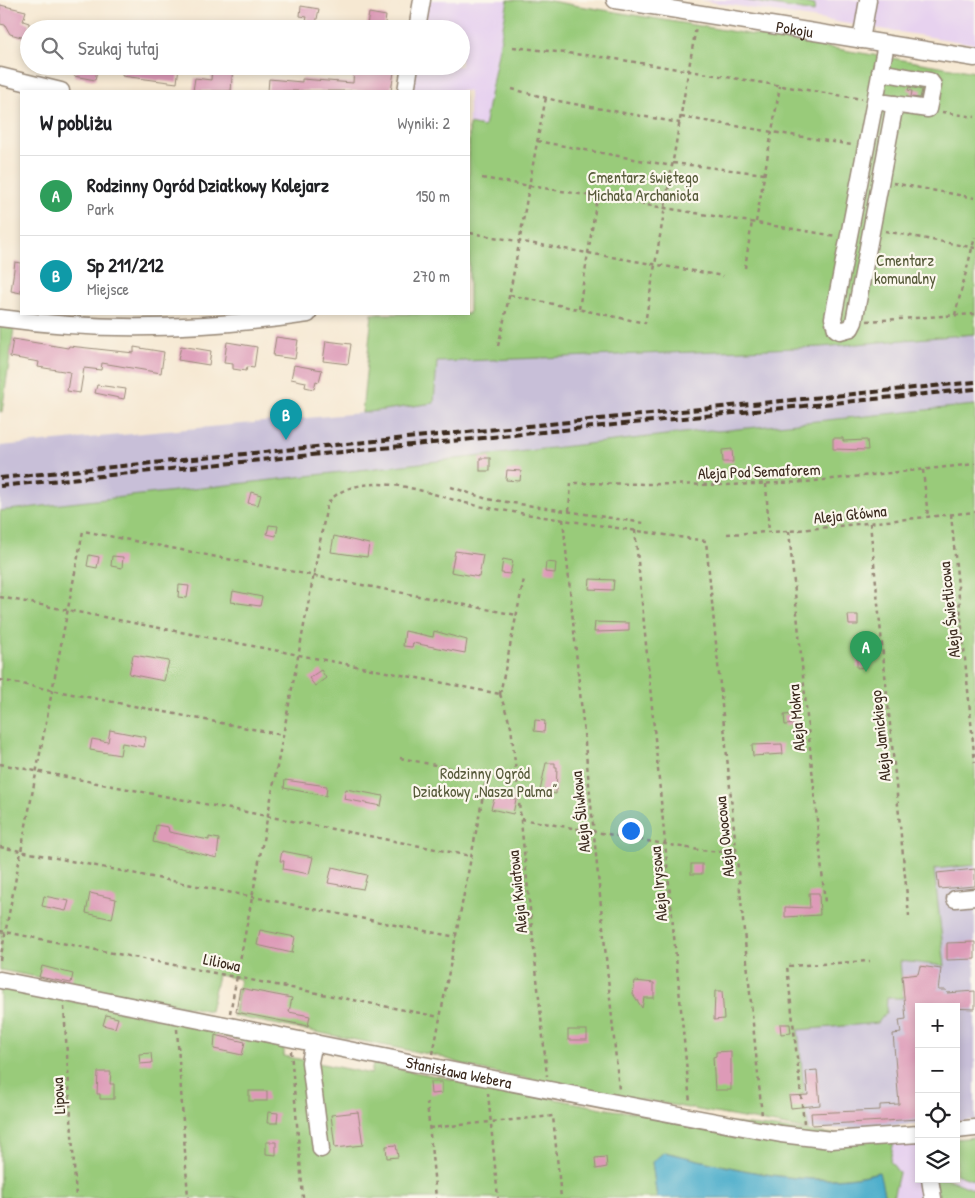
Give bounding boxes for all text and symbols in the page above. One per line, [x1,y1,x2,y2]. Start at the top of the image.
street label: Pokoju [774,15,815,43]
search box [20,20,470,75]
icon: search [38,34,66,62]
text: Szukaj tutaj [78,35,159,61]
text: W pobliżu [40,108,112,137]
text: Wyniki: 2 [397,112,450,134]
park label: Cmentarz świętego Michała Archanioła [587,166,699,206]
text: Rodzinny Ogród Działkowy Kolejarz [87,172,329,198]
text: A [52,185,60,207]
text: 150 m [416,185,450,207]
text: Park [87,198,114,220]
park label: Cmentarz komunalny [874,249,936,289]
text: Sp 211/212 [87,252,164,278]
text: B [52,265,60,287]
text: 270 m [413,265,450,287]
text: Miejsce [87,278,129,300]
pin: B [270,399,302,440]
street label: Aleja Pod Semaforem [697,458,821,484]
street label: Aleja Główna [812,499,888,529]
street label: Aleja Świetlicowa [933,561,965,659]
pin: A [850,631,882,672]
street label: Aleja Mokra [782,684,810,752]
street label: Aleja Janickiego [864,689,896,783]
park label: Rodzinny Ogród Działkowy „Nasza Palma” [413,762,557,802]
street label: Aleja Śliwkowa [565,770,595,854]
street label: Aleja Owocowa [709,795,739,879]
your location [618,818,644,844]
street label: Aleja Irysowa [644,846,672,922]
street label: Aleja Kwiatowa [502,849,532,935]
street label: Liliowa [201,947,243,977]
map controls [915,1003,960,1183]
button: + [915,1003,960,1048]
button: − [915,1048,960,1093]
street label: Stanisława Webera [404,1051,514,1094]
street label: Lipowa [46,1077,70,1115]
button: locate [915,1093,960,1138]
button: layers [915,1138,960,1183]

